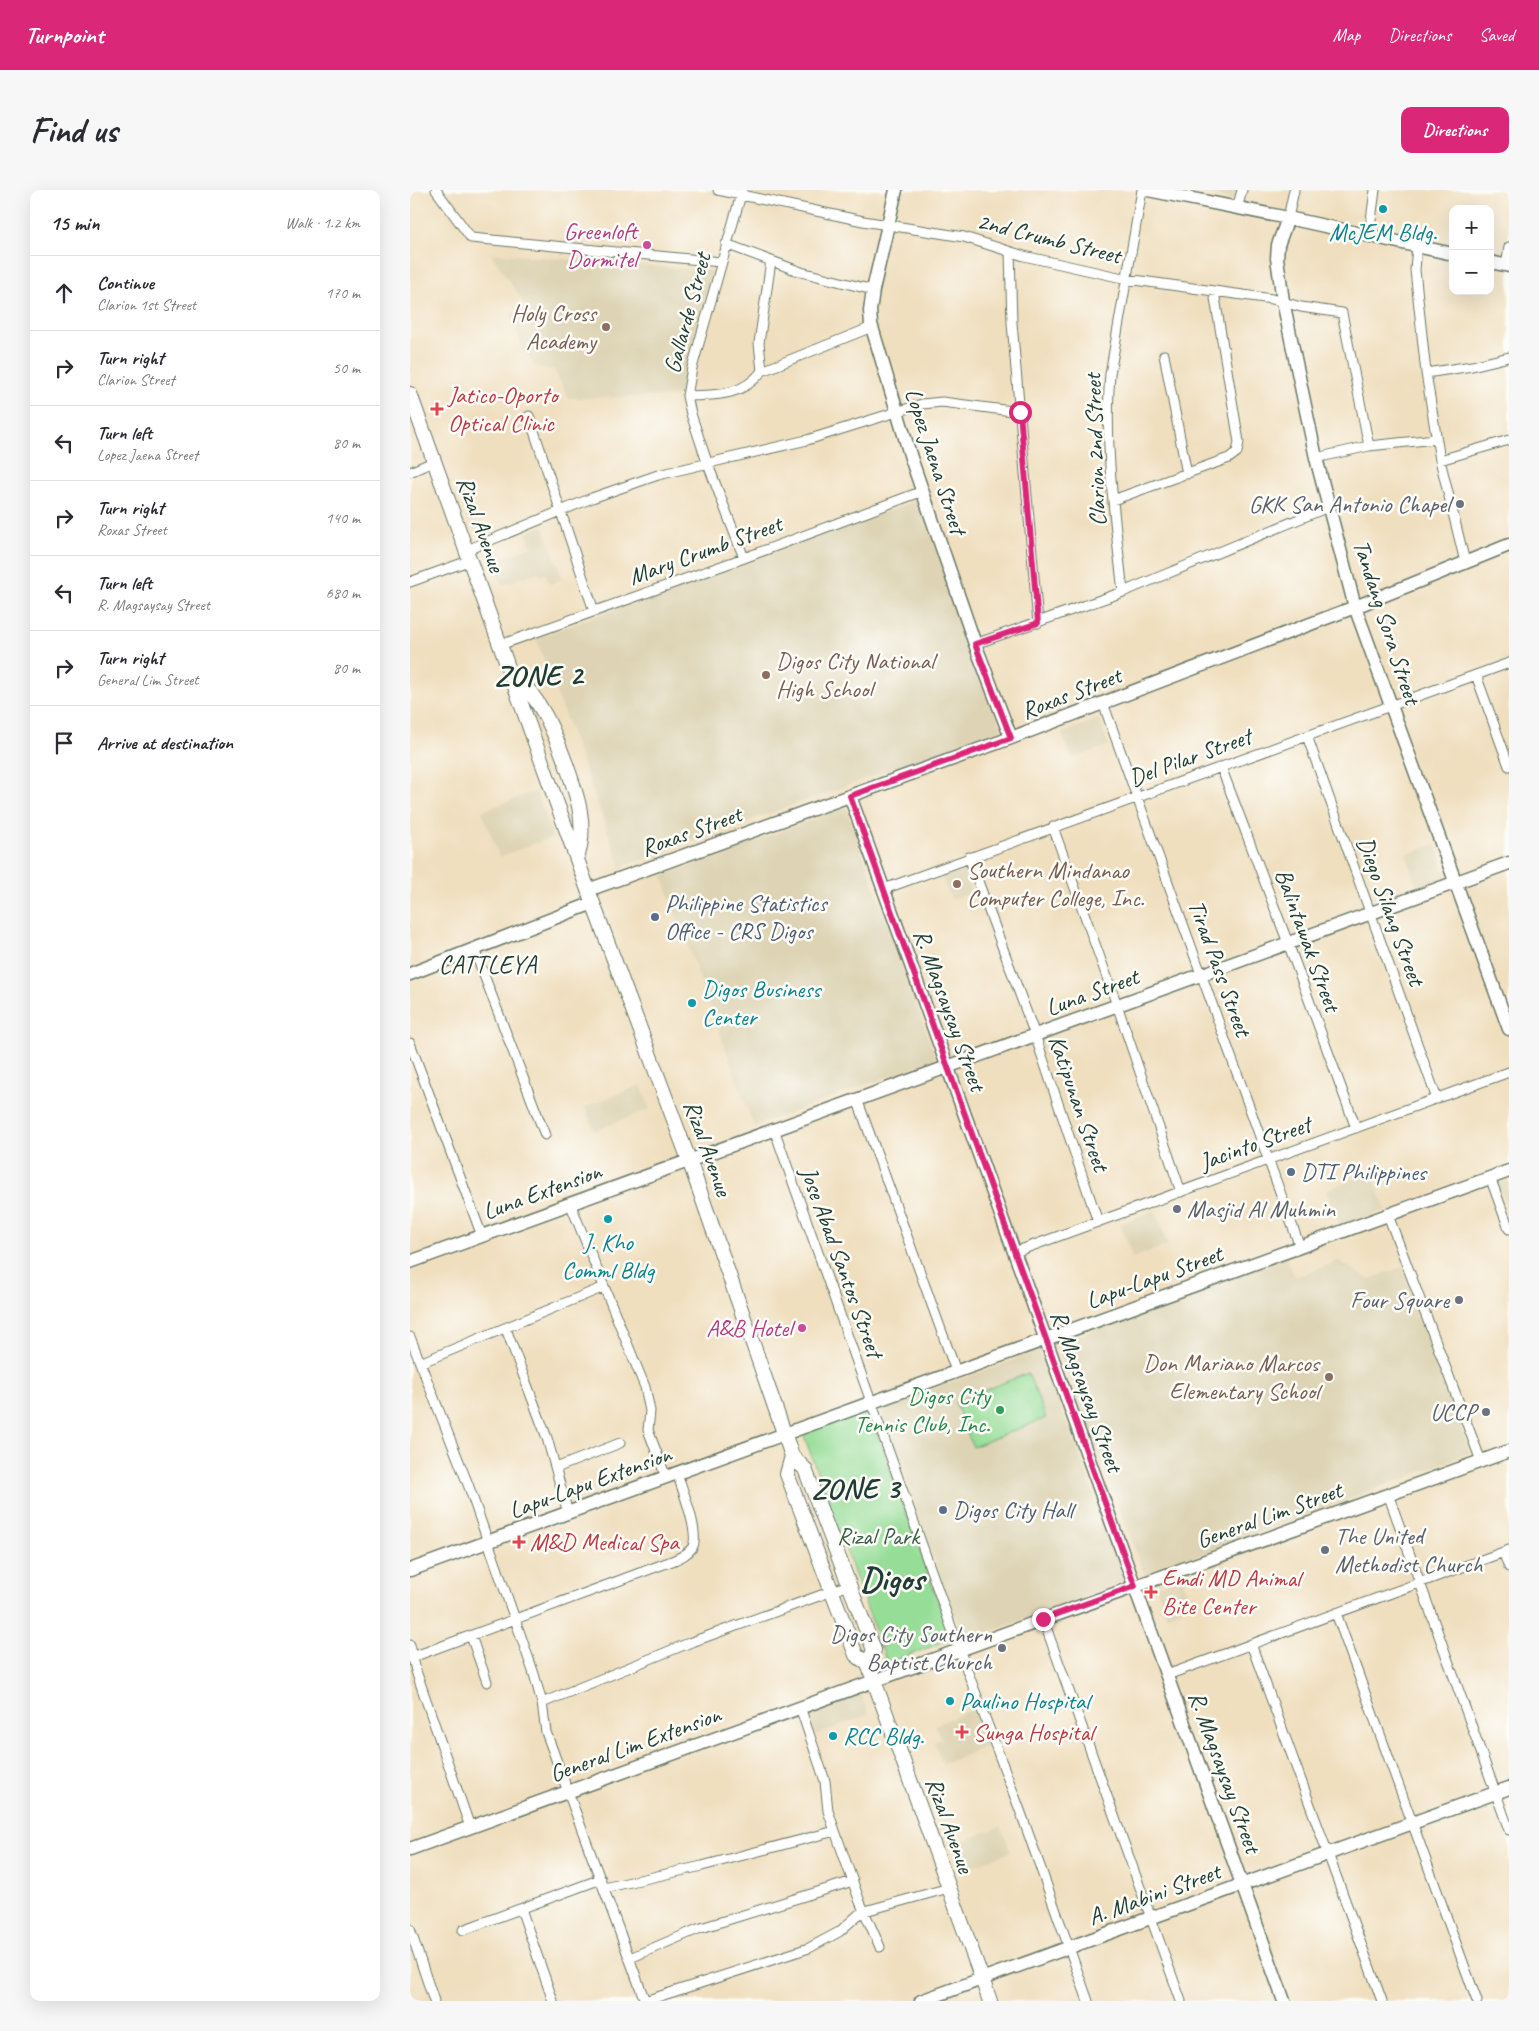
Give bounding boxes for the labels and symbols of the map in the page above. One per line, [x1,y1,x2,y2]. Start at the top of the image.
marker: McJEM Bldg. [1377,203,1389,215]
street label: 2nd Crumb Street [974,206,1126,271]
place label: Greenloft Dormitel [564,216,641,274]
place label: McJEM Bldg. [1329,217,1437,247]
marker: Greenloft Dormitel [641,239,653,251]
street label: Gallarde Street [657,248,718,376]
place label: Holy Cross Academy [511,298,598,356]
marker: Holy Cross Academy [600,321,612,333]
street label: Clarion 2nd Street [1077,371,1113,527]
place label: Jatico-Oporto Optical Clinic [447,380,560,438]
street label: Lopez Jaena Street [898,384,975,541]
route start [1009,401,1032,424]
marker: Jatico-Oporto Optical Clinic [430,402,444,416]
street label: Rizal Avenue [450,472,513,578]
place label: GKK San Antonio Chapel [1249,489,1454,519]
marker: GKK San Antonio Chapel [1454,498,1466,510]
street label: Mary Crumb Street [624,508,787,592]
street label: Tandang Sora Street [1346,536,1428,710]
place label: Digos City National High School [776,646,938,704]
district label: ZONE 2 [495,657,585,694]
street label: Roxas Street [1017,659,1127,726]
marker: Digos City National High School [760,669,772,681]
street label: Del Pilar Street [1125,720,1258,793]
street label: Roxas Street [637,798,747,863]
street label: Diego Silang Street [1350,833,1432,991]
place label: Southern Mindanao Computer College, Inc. [967,855,1145,913]
street label: Balintawak Street [1268,865,1348,1017]
marker: Southern Mindanao Computer College, Inc. [951,878,963,890]
place label: Philippine Statistics Office - CRS Digos [665,888,828,946]
street label: Tirad Pass Street [1182,896,1259,1042]
marker: Philippine Statistics Office - CRS Digos [649,911,661,923]
street label: R. Magsaysay Street [907,925,994,1097]
district label: CATTLEYA [439,949,538,981]
street label: Luna Street [1042,961,1144,1023]
place label: Digos Business Center [702,974,822,1032]
marker: Digos Business Center [686,997,698,1009]
street label: Katipunan Street [1042,1031,1117,1177]
street label: Rizal Avenue [677,1096,740,1202]
street label: Jacinto Street [1194,1108,1317,1177]
street label: Luna Extension [479,1155,606,1226]
place label: DTI Philippines [1301,1157,1428,1187]
street label: Jose Abad Santos Street [793,1162,891,1364]
marker: DTI Philippines [1285,1166,1297,1178]
place label: Masjid Al Muhmin [1187,1194,1336,1224]
marker: Masjid Al Muhmin [1171,1203,1183,1215]
marker: J. Kho Comml Bldg [602,1213,614,1225]
place label: J. Kho Comml Bldg [562,1227,656,1285]
street label: Lapu-Lapu Street [1082,1238,1228,1316]
place label: Four Square [1350,1285,1451,1315]
marker: Four Square [1453,1294,1465,1306]
street label: R. Magsaysay Street [1044,1306,1131,1478]
place label: A&B Hotel [706,1313,796,1343]
marker: A&B Hotel [796,1322,808,1334]
place label: Don Mariano Marcos Elementary School [1143,1348,1323,1406]
marker: Don Mariano Marcos Elementary School [1323,1371,1335,1383]
place label: Digos City Tennis Club, Inc. [855,1381,992,1439]
place label: UCCP [1430,1397,1480,1427]
marker: Digos City Tennis Club, Inc. [994,1404,1006,1416]
marker: UCCP [1480,1406,1492,1418]
street label: Lapu-Lapu Extension [505,1438,676,1525]
district label: ZONE 3 [812,1470,902,1507]
street label: General Lim Street [1192,1474,1348,1555]
place label: Digos City Hall [953,1495,1077,1525]
marker: Digos City Hall [937,1504,949,1516]
park label: Rizal Park [837,1521,921,1551]
place label: The United Methodist Church [1335,1521,1483,1579]
place label: M&D Medical Spa [530,1527,680,1557]
marker: M&D Medical Spa [512,1535,526,1549]
marker: The United Methodist Church [1319,1544,1331,1556]
district label: Digos [860,1557,927,1600]
place label: Emdi MD Animal Bite Center [1162,1563,1304,1621]
marker: Emdi MD Animal Bite Center [1144,1585,1158,1599]
route end [1032,1608,1055,1631]
place label: Digos City Southern Baptist Church [830,1619,993,1677]
marker: Digos City Southern Baptist Church [996,1642,1008,1654]
place label: Paulino Hospital [960,1686,1093,1716]
street label: R. Magsaysay Street [1182,1687,1269,1859]
marker: Paulino Hospital [944,1695,956,1707]
street label: General Lim Extension [545,1699,726,1789]
place label: Sunga Hospital [973,1717,1097,1747]
place label: RCC Bldg. [843,1721,924,1751]
marker: Sunga Hospital [955,1725,969,1739]
marker: RCC Bldg. [827,1730,839,1742]
street label: Rizal Avenue [919,1773,982,1879]
street label: A. Mabini Street [1084,1856,1226,1932]

